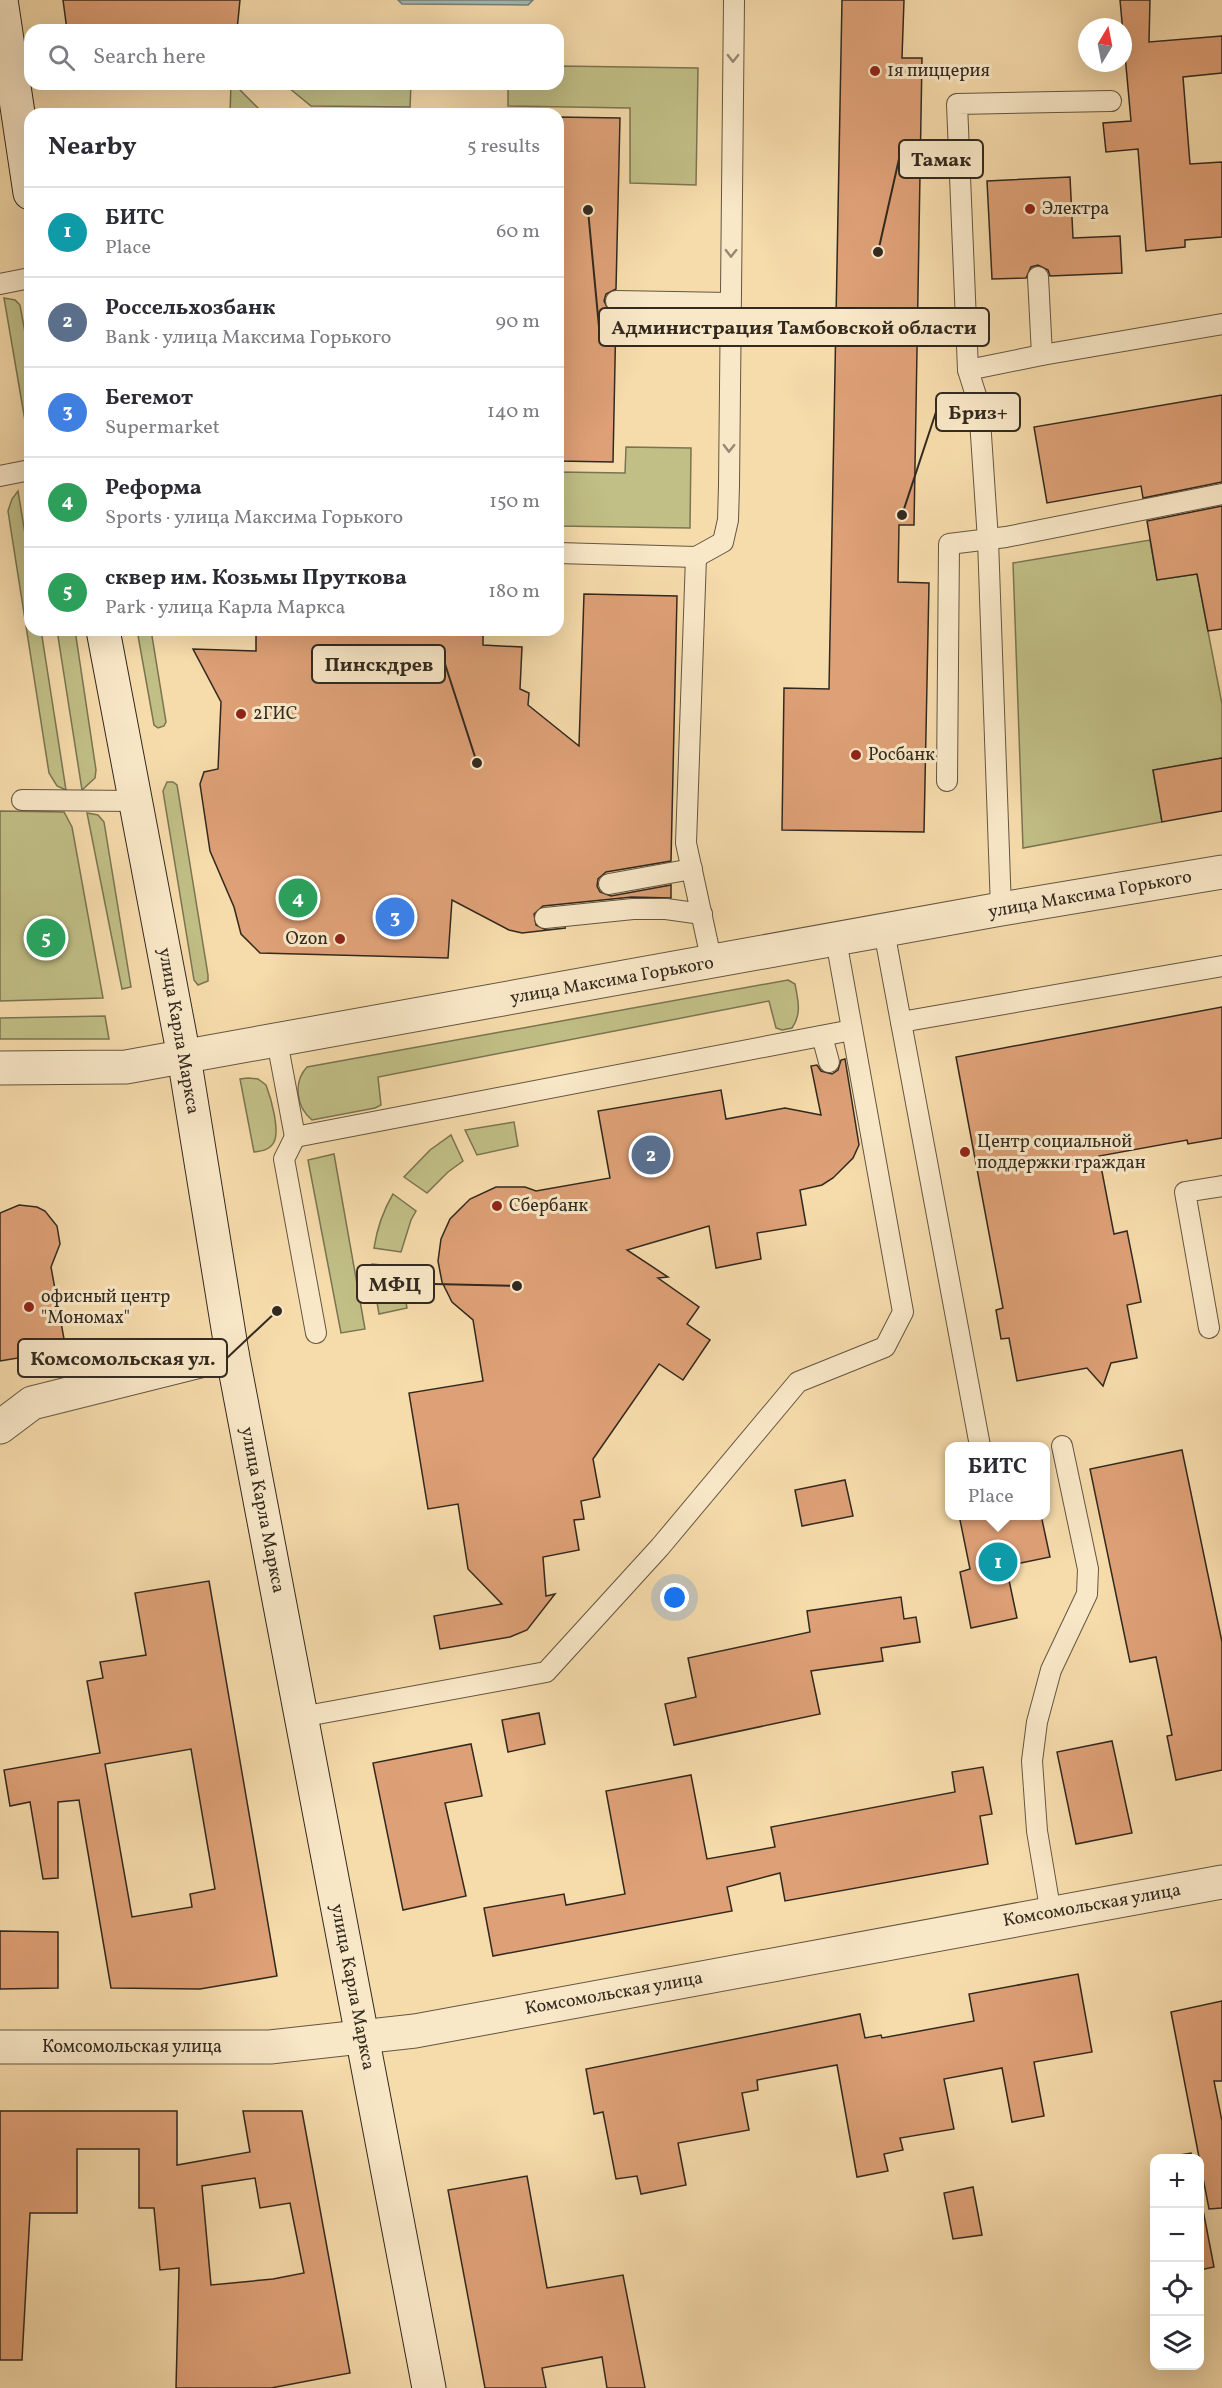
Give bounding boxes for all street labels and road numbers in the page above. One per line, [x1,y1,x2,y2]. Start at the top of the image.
street label: улица Максима Горького [986,865,1194,925]
street label: улица Карла Маркса [151,946,205,1116]
street label: улица Максима Горького [508,951,716,1011]
street label: улица Карла Маркса [234,1425,290,1595]
street label: Комсомольская улица [1001,1878,1183,1934]
street label: улица Карла Маркса [324,1902,380,2072]
street label: Комсомольская улица [523,1966,705,2022]
street label: Комсомольская улица [42,2035,222,2060]

